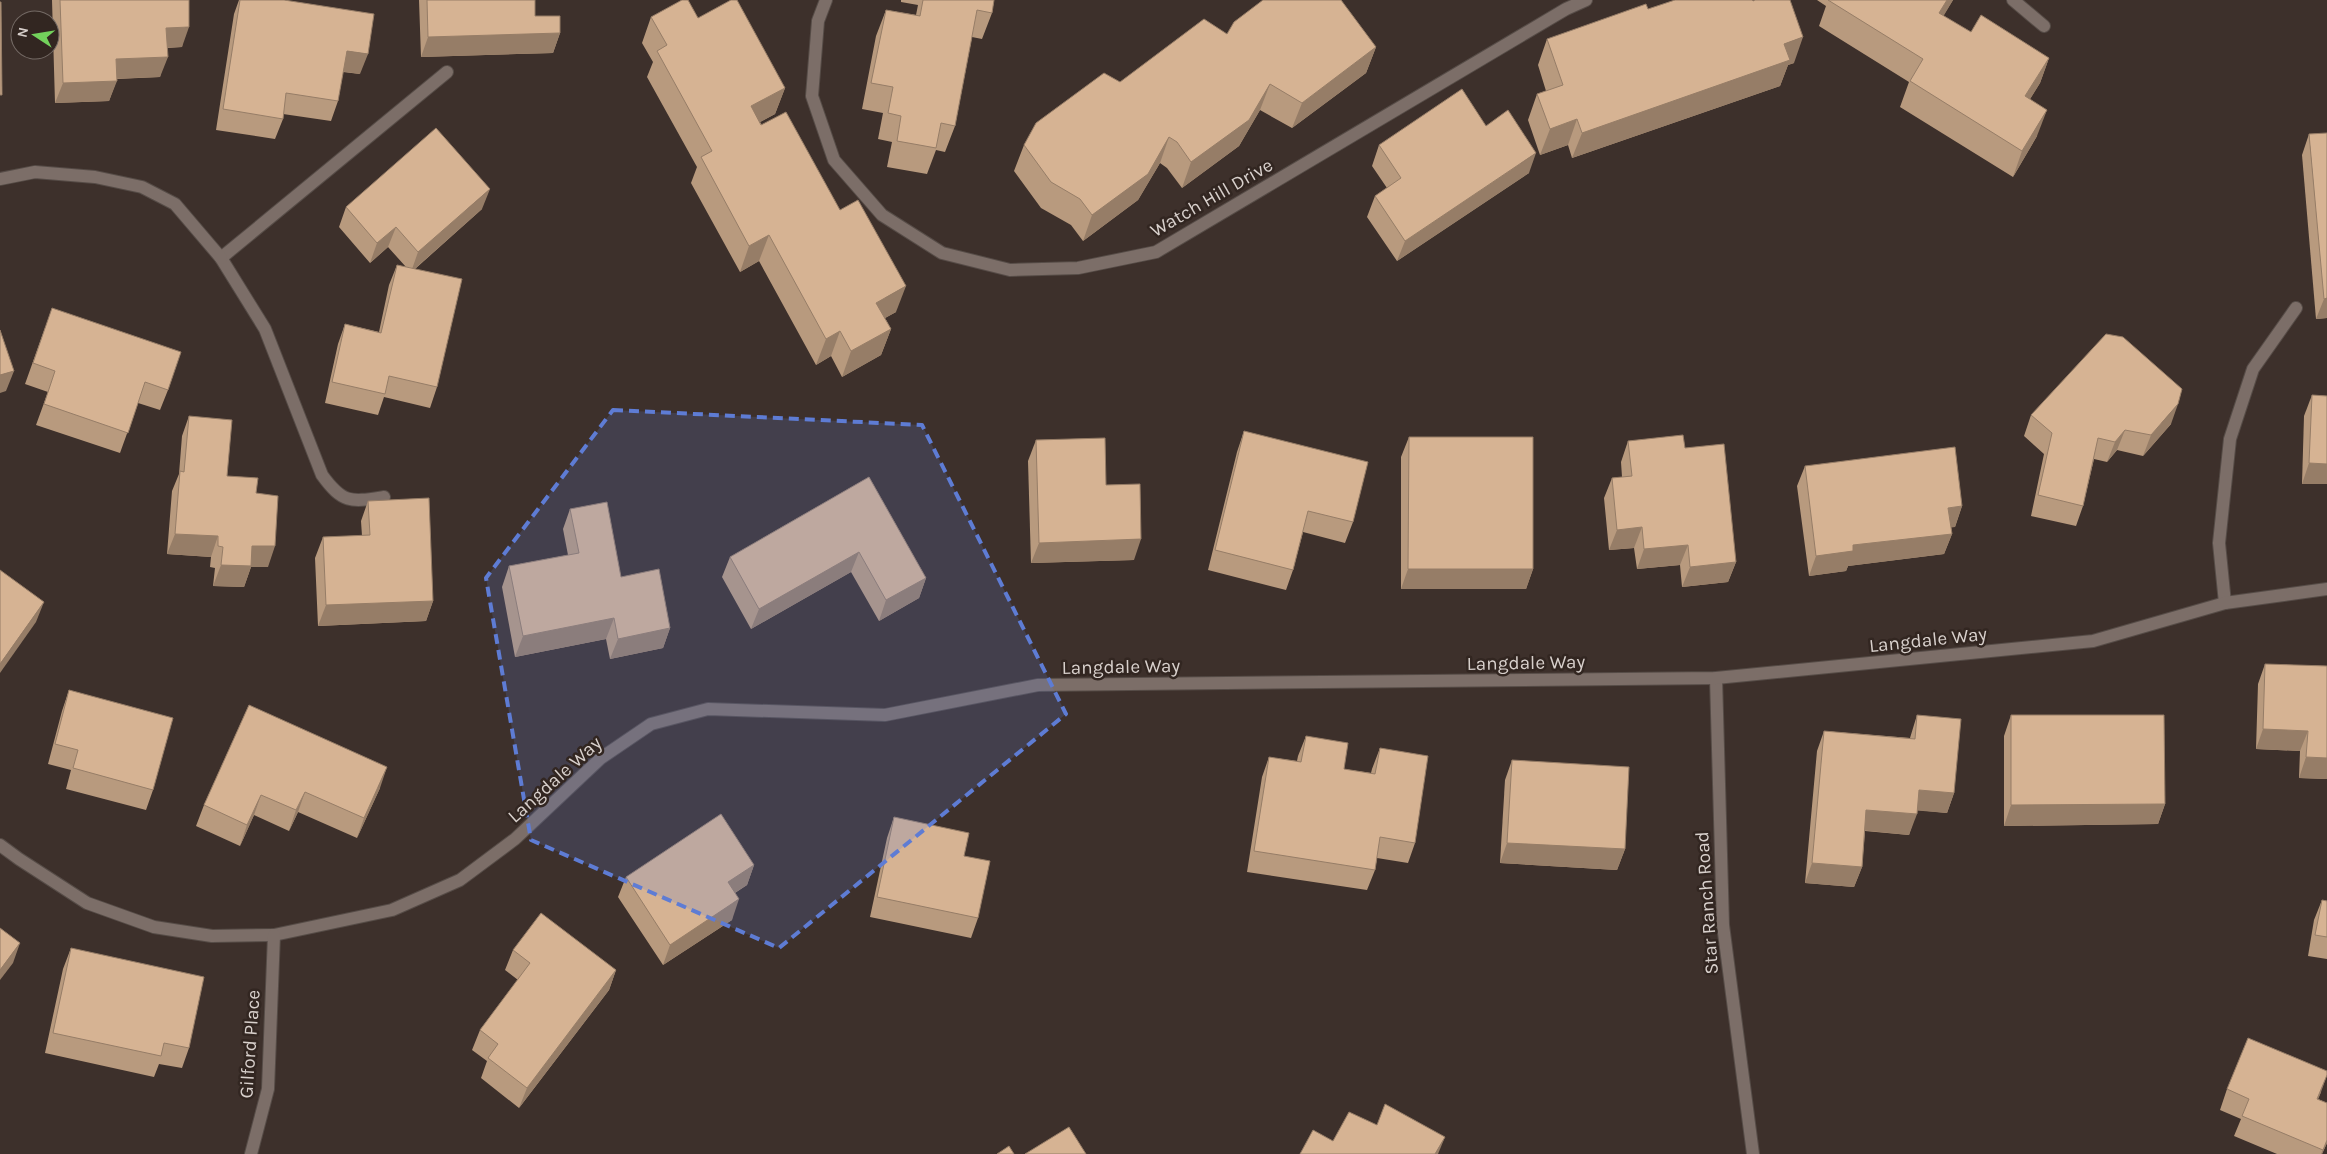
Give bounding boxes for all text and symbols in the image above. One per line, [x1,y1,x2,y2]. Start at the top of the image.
north arrow [10,10,60,60]
text: N [13,26,32,39]
street label: Watch Hill Drive [1146,154,1277,242]
street label: Langdale Way [1868,623,1988,657]
street label: Langdale Way [1467,651,1586,675]
street label: Langdale Way [1062,655,1181,679]
street label: Langdale Way [503,732,606,828]
street label: Star Ranch Road [1691,831,1723,975]
street label: Gilford Place [235,989,265,1099]

